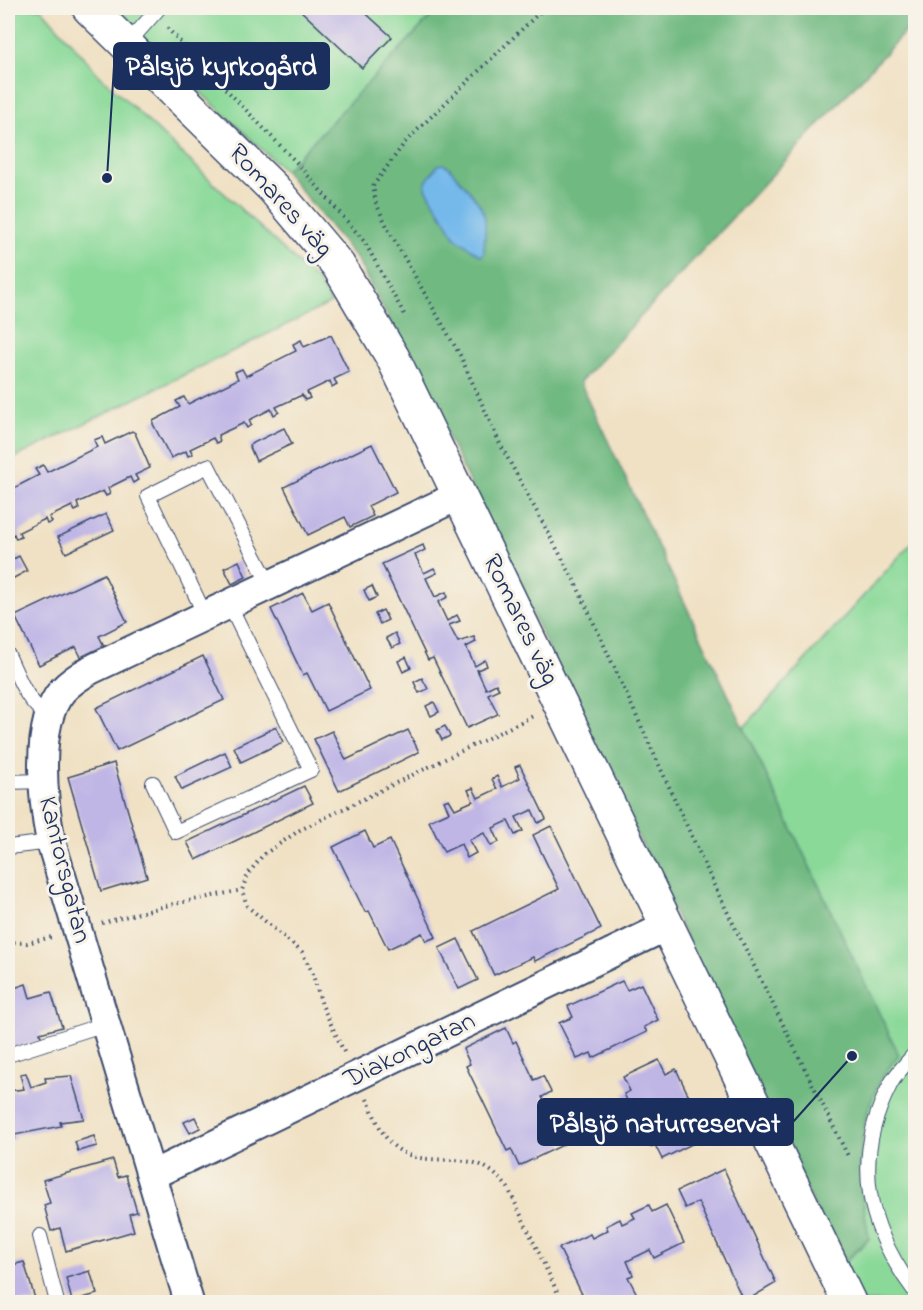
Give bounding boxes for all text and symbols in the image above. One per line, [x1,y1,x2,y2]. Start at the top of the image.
callout: Pålsjö kyrkogård [114,43,329,89]
text: Pålsjö kyrkogård [125,48,317,90]
street label: Romares väg [218,135,342,267]
street label: Romares väg [471,548,569,692]
street label: Kantorsgatan [27,793,101,947]
street label: Diakongatan [337,1002,482,1100]
callout: Pålsjö naturreservat [538,1099,793,1145]
text: Pålsjö naturreservat [550,1105,781,1146]

